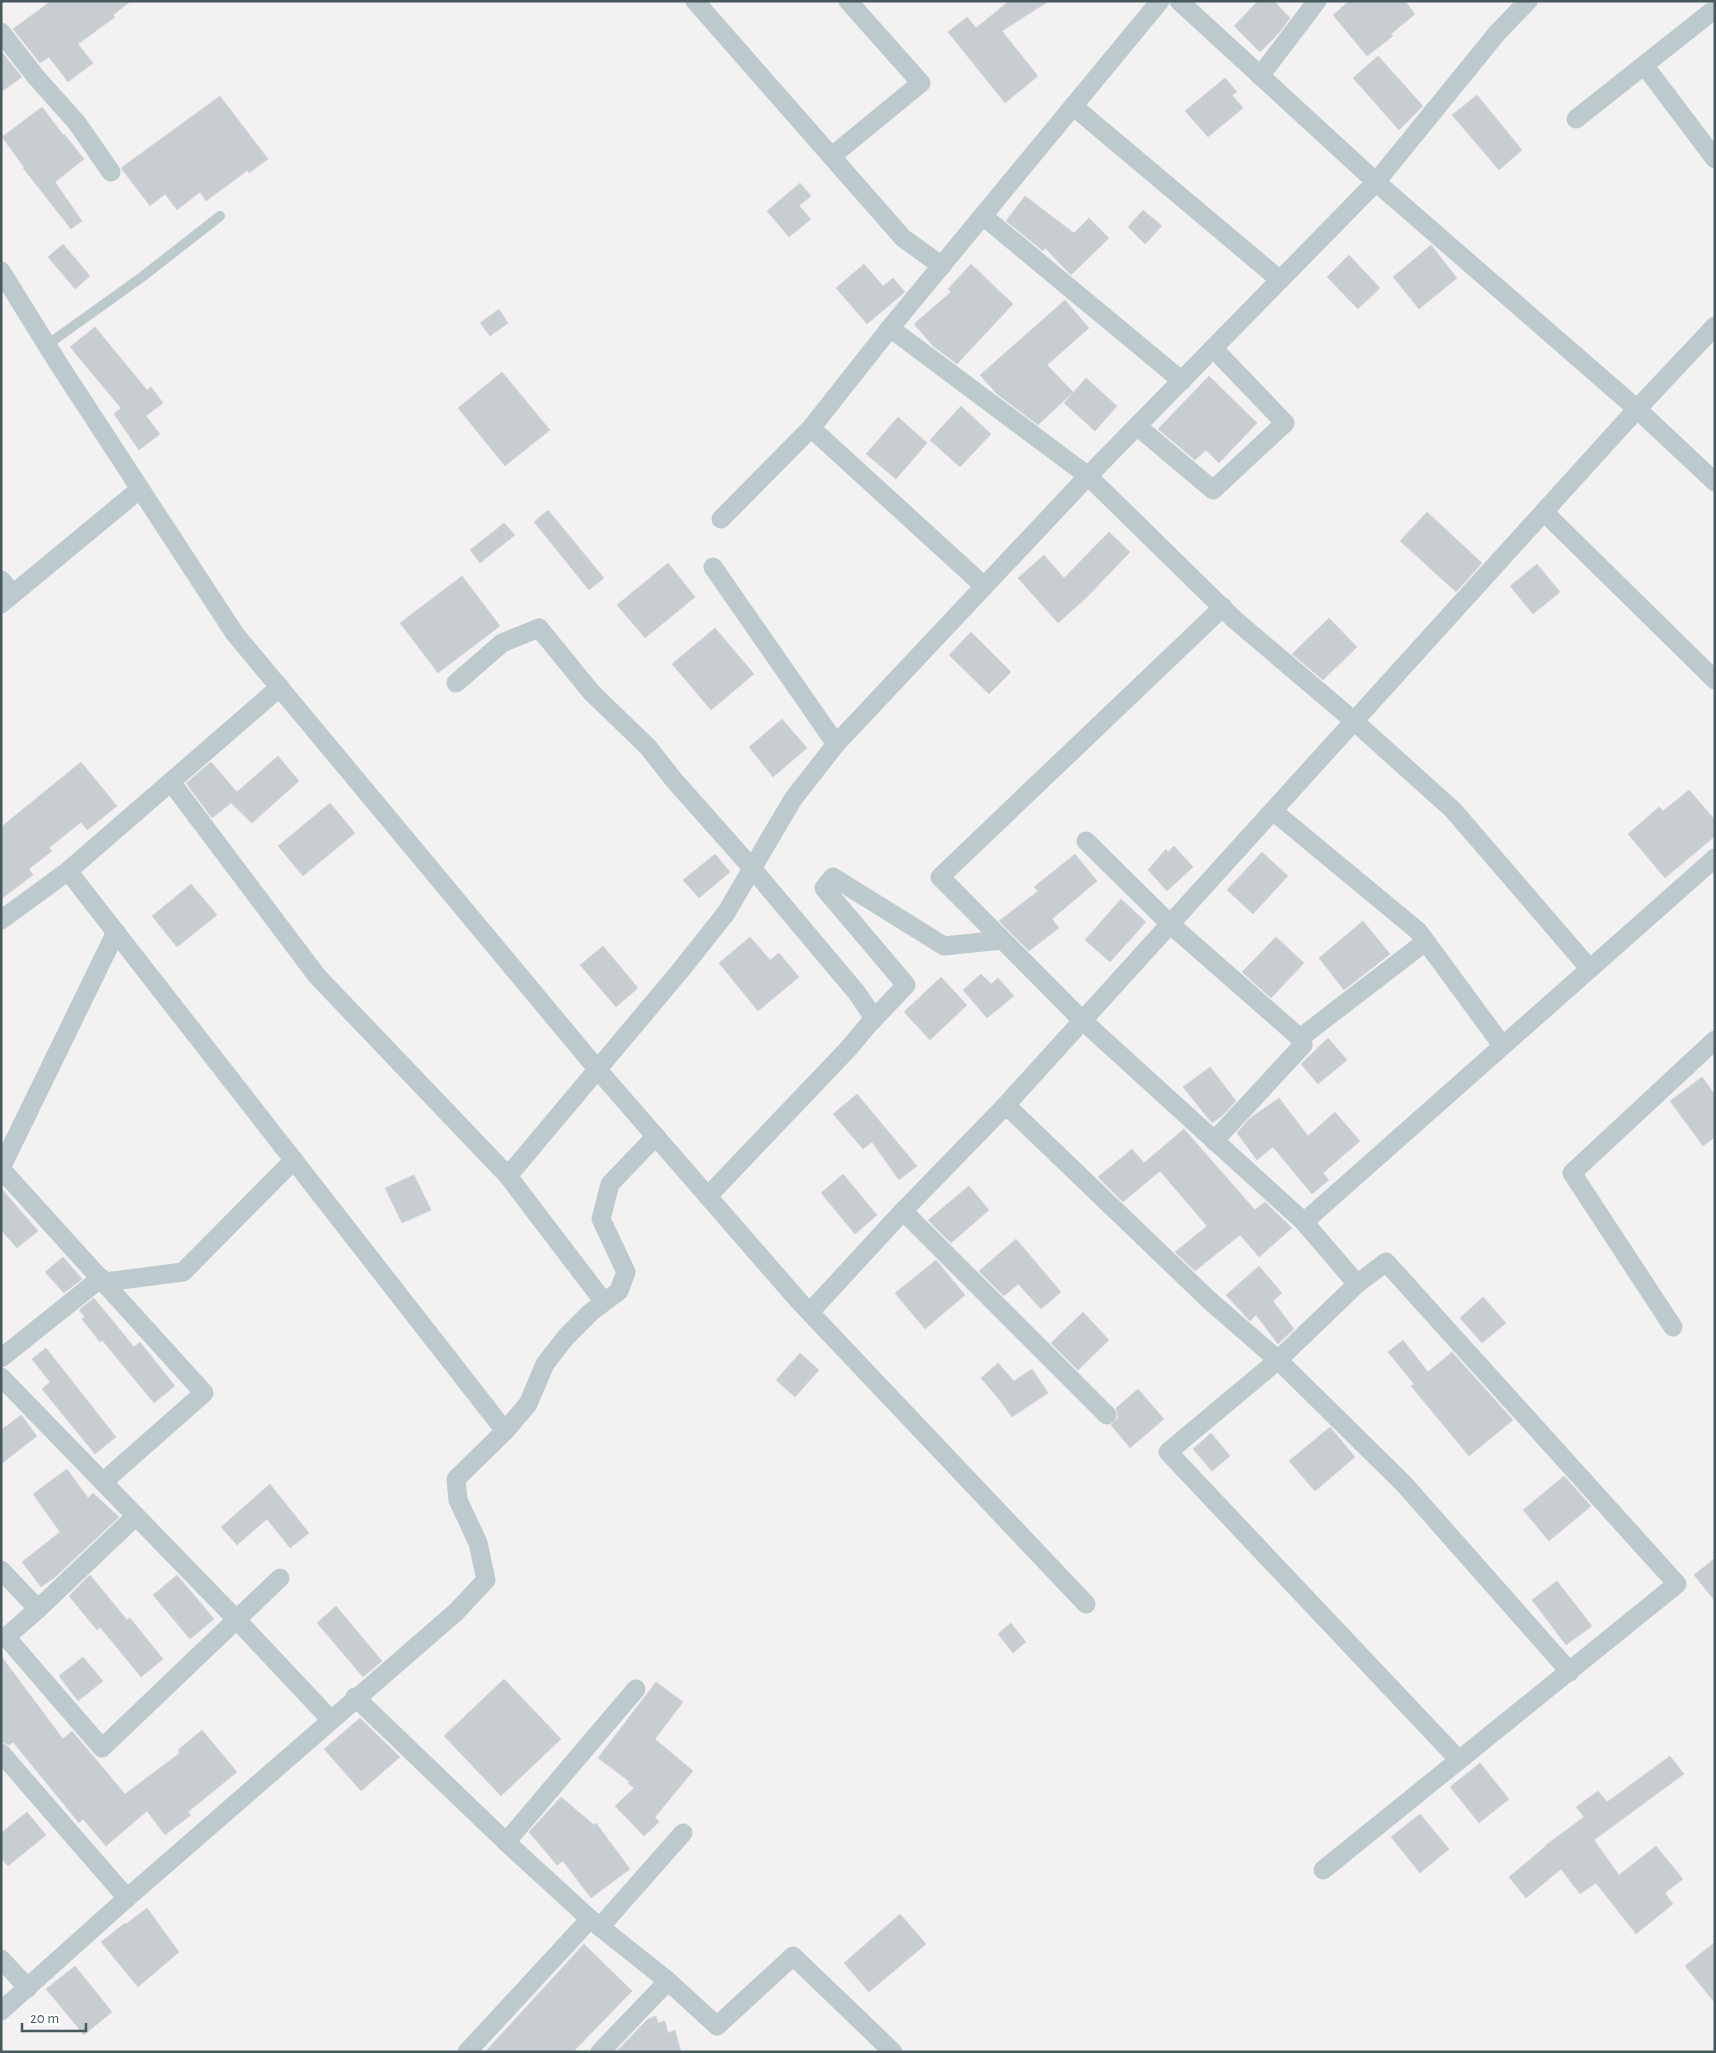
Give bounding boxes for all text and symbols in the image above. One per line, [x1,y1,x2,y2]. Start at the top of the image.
scale bar [22,2000,86,2032]
text: 20 m [30,2011,59,2026]

